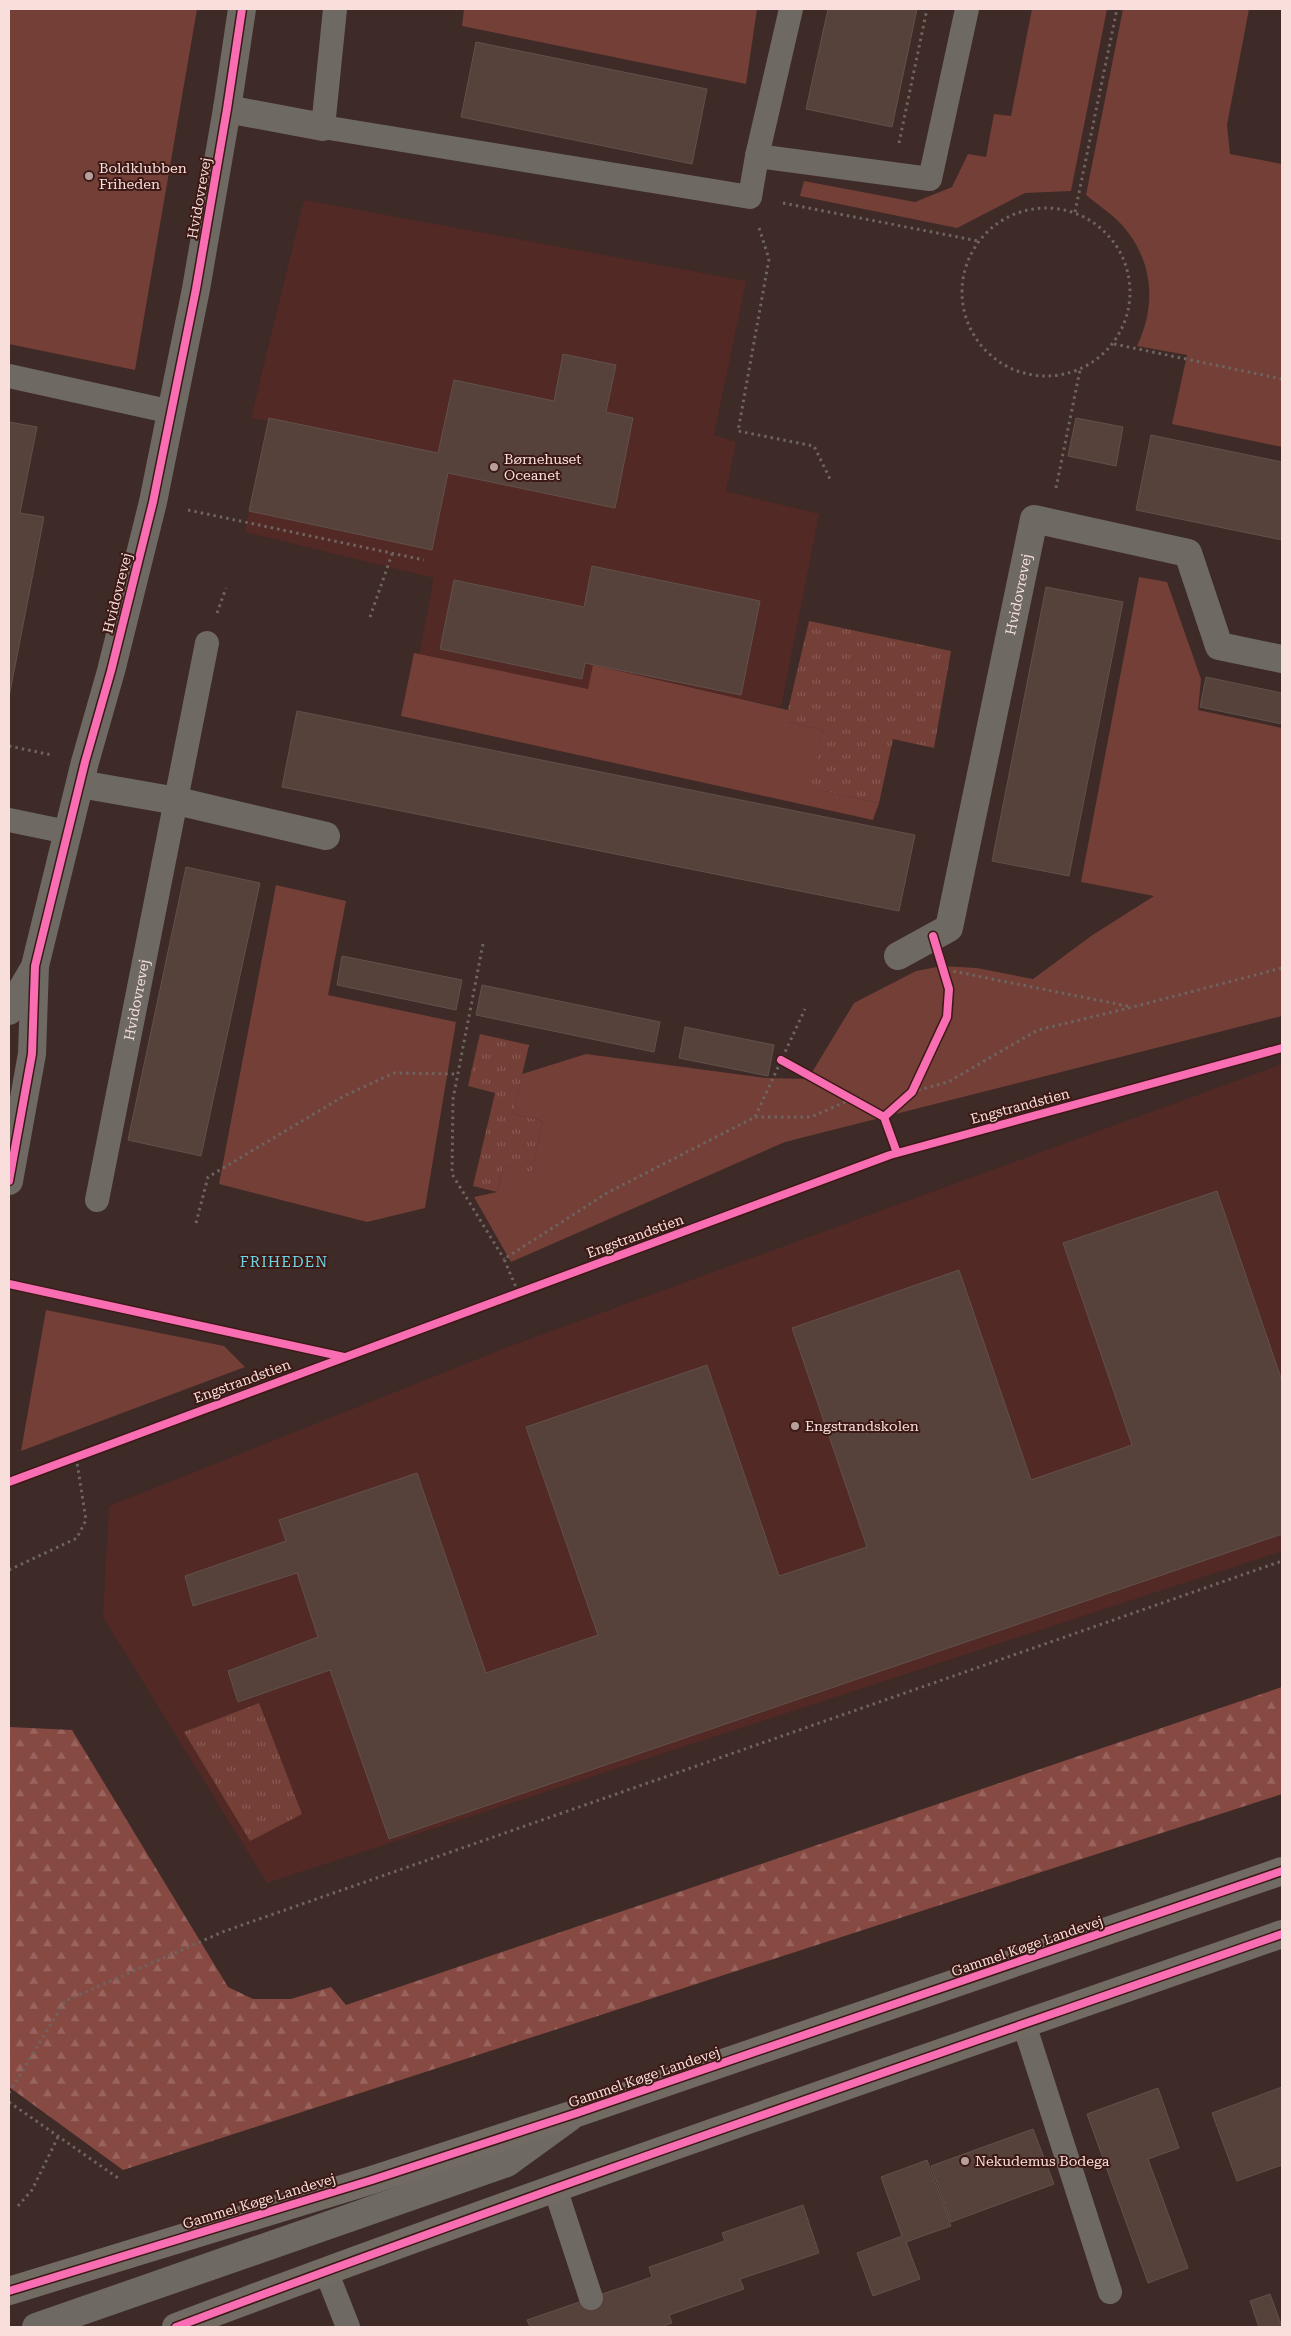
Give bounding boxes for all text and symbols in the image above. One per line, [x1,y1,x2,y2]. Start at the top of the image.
street label: Hvidovrevej [184,156,214,240]
place label: Boldklubben Friheden [99,160,187,192]
marker: Boldklubben Friheden [83,170,95,182]
place label: Børnehuset Oceanet [504,451,582,483]
marker: Børnehuset Oceanet [488,461,500,473]
street label: Hvidovrevej [99,551,135,635]
street label: Hvidovrevej [1002,552,1035,636]
street label: Hvidovrevej [121,958,152,1042]
street label: Engstrandstien [969,1085,1071,1127]
street label: Engstrandstien [584,1211,686,1261]
district label: FRIHEDEN [240,1253,328,1271]
street label: Engstrandstien [191,1356,293,1406]
place label: Engstrandskolen [805,1418,919,1434]
marker: Engstrandskolen [789,1420,801,1432]
street label: Gammel Køge Landevej [949,1913,1105,1979]
street label: Gammel Køge Landevej [566,2044,722,2110]
place label: Nekudemus Bodega [975,2153,1110,2169]
marker: Nekudemus Bodega [959,2155,971,2167]
street label: Gammel Køge Landevej [181,2170,337,2232]

